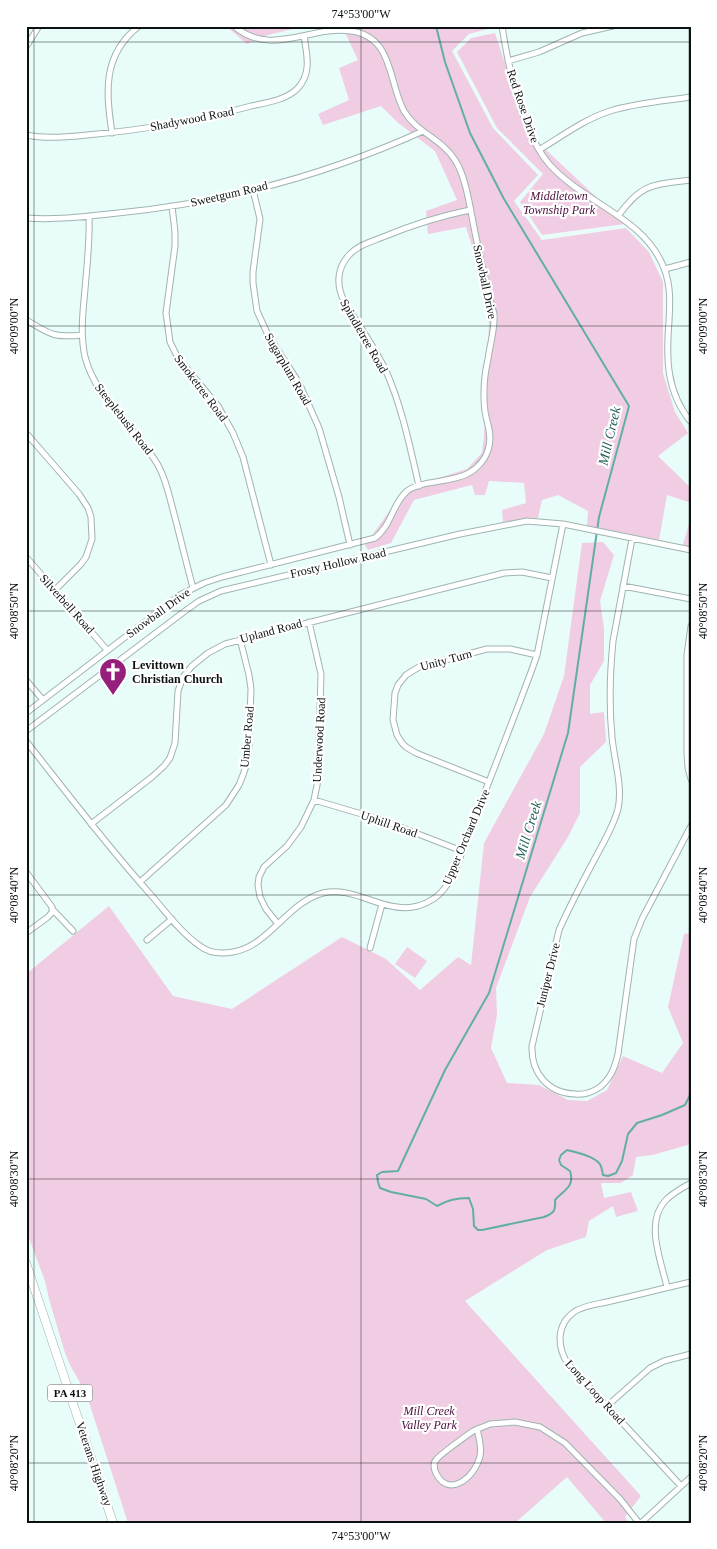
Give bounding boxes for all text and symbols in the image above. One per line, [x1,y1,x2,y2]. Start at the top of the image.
text: 74°53'00"W [331,7,391,21]
street label: Red Rose Drive [504,67,542,145]
street label: Shadywood Road [149,104,235,134]
street label: Sweetgum Road [189,178,269,210]
park label: Middletown Township Park [523,189,596,217]
street label: Snowball Drive [470,244,500,320]
text: 40°09'00"N [7,297,21,354]
street label: Spindletree Road [337,297,391,375]
text: 40°09'00"N [696,297,710,354]
street label: Sugarplum Road [262,330,314,408]
street label: Smoketree Road [171,352,231,424]
street label: Steeplebush Road [92,381,156,457]
water label: Mill Creek [595,405,624,468]
street label: Frosty Hollow Road [289,545,387,581]
street label: Silverbell Road [37,571,97,637]
text: 40°08'50"N [7,582,21,639]
text: 40°08'50"N [696,582,710,639]
street label: Snowball Drive [123,585,193,641]
street label: Upland Road [238,616,304,646]
street label: Unity Turn [419,646,473,674]
church icon: Levittown Christian Church [98,657,128,696]
place label: Levittown Christian Church [132,658,223,686]
street label: Underwood Road [310,697,328,783]
street label: Umber Road [237,706,257,768]
street label: Upper Orchard Drive [440,787,492,887]
water label: Mill Creek [512,799,545,862]
street label: Uphill Road [359,808,419,840]
text: 40°08'40"N [7,866,21,923]
text: 40°08'40"N [696,866,710,923]
street label: Juniper Drive [533,941,563,1009]
text: 40°08'30"N [7,1150,21,1207]
text: 40°08'30"N [696,1150,710,1207]
street label: Long Loop Road [562,1357,628,1427]
road number: PA 413 [48,1385,92,1402]
park label: Mill Creek Valley Park [401,1404,457,1432]
street label: Veterans Highway [73,1420,115,1508]
text: 40°08'20"N [7,1434,21,1491]
text: 40°08'20"N [696,1434,710,1491]
text: 74°53'00"W [331,1529,391,1543]

